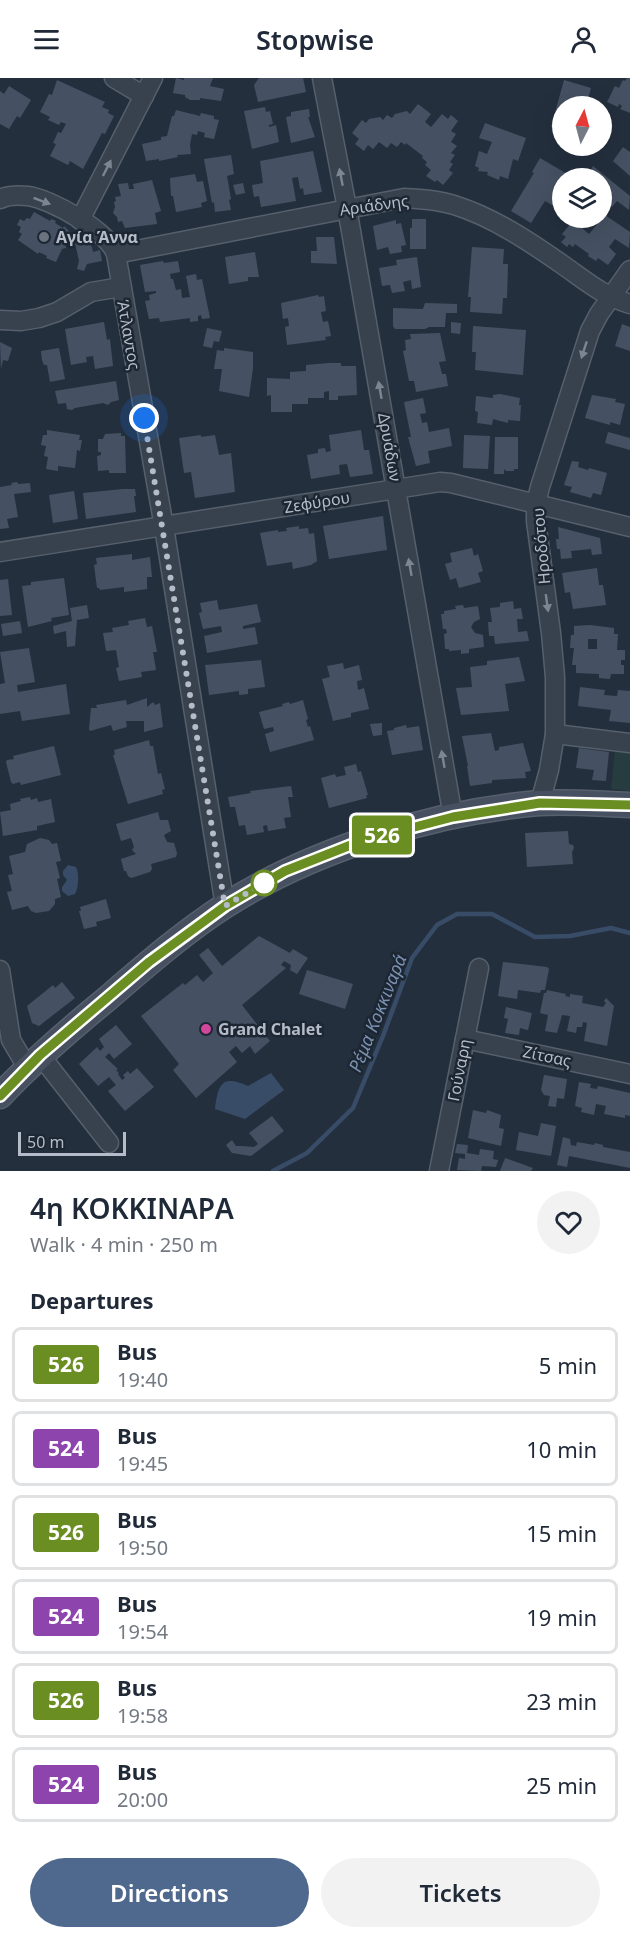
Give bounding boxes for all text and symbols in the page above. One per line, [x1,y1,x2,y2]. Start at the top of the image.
text: Stopwise [256,21,374,58]
icon: menu [30,23,63,56]
icon: person [567,23,600,56]
north arrow [552,96,612,156]
map controls [552,96,612,228]
one-way arrow [102,159,112,176]
one-way arrow [336,168,345,187]
button: layers [552,168,612,228]
street label: Αριάδνης [338,189,410,221]
one-way arrow [33,196,51,206]
place label: Αγία Άννα [56,226,138,248]
marker: Αγία Άννα [37,230,51,244]
street label: Άτλαντος [112,298,146,372]
one-way arrow [579,341,588,359]
one-way arrow [375,380,384,399]
your location [129,403,159,433]
street label: Δρυάδων [373,411,407,483]
street label: Ζεφύρου [282,486,352,518]
street label: Ηροδότου [527,507,555,585]
one-way arrow [406,557,415,576]
one-way arrow [543,593,552,612]
one-way arrow [438,750,447,769]
line badge: 526 [348,816,416,855]
text: 526 [364,821,400,849]
unlabelled marker [251,870,277,896]
water label: Ρέμα Κοκκιναρά [342,951,412,1075]
place label: Grand Chalet [218,1018,322,1040]
marker: Grand Chalet [199,1022,213,1036]
street label: Γούναρη [442,1037,476,1103]
street label: Ζίτσας [521,1040,573,1072]
scale bar [18,1129,126,1156]
text: 50 m [27,1131,64,1153]
text: 4η ΚΟΚΚΙΝΑΡΑ [30,1189,234,1227]
button: heart [537,1191,600,1254]
text: Walk · 4 min · 250 m [30,1231,218,1258]
text: Departures [30,1285,154,1315]
text: Bus [117,1336,157,1366]
text: 526 [48,1350,84,1378]
text: 5 min [539,1350,597,1380]
text: 19:40 [117,1366,168,1393]
text: Bus [117,1420,157,1450]
text: 524 [48,1434,84,1462]
text: 10 min [526,1434,597,1464]
text: 19:45 [117,1450,168,1477]
text: Bus [117,1504,157,1534]
text: 526 [48,1518,84,1546]
text: 15 min [526,1518,597,1548]
text: 19:50 [117,1534,168,1561]
text: Bus [117,1588,157,1618]
text: 524 [48,1602,84,1630]
text: 19 min [526,1602,597,1632]
text: 19:54 [117,1618,168,1645]
text: Bus [117,1672,157,1702]
text: 526 [48,1686,84,1714]
text: 23 min [526,1686,597,1716]
text: 19:58 [117,1702,168,1729]
text: Bus [117,1756,157,1786]
text: 524 [48,1770,84,1798]
text: 25 min [526,1770,597,1800]
text: 20:00 [117,1786,168,1813]
button: Directions [30,1858,309,1927]
button: Tickets [321,1858,600,1927]

